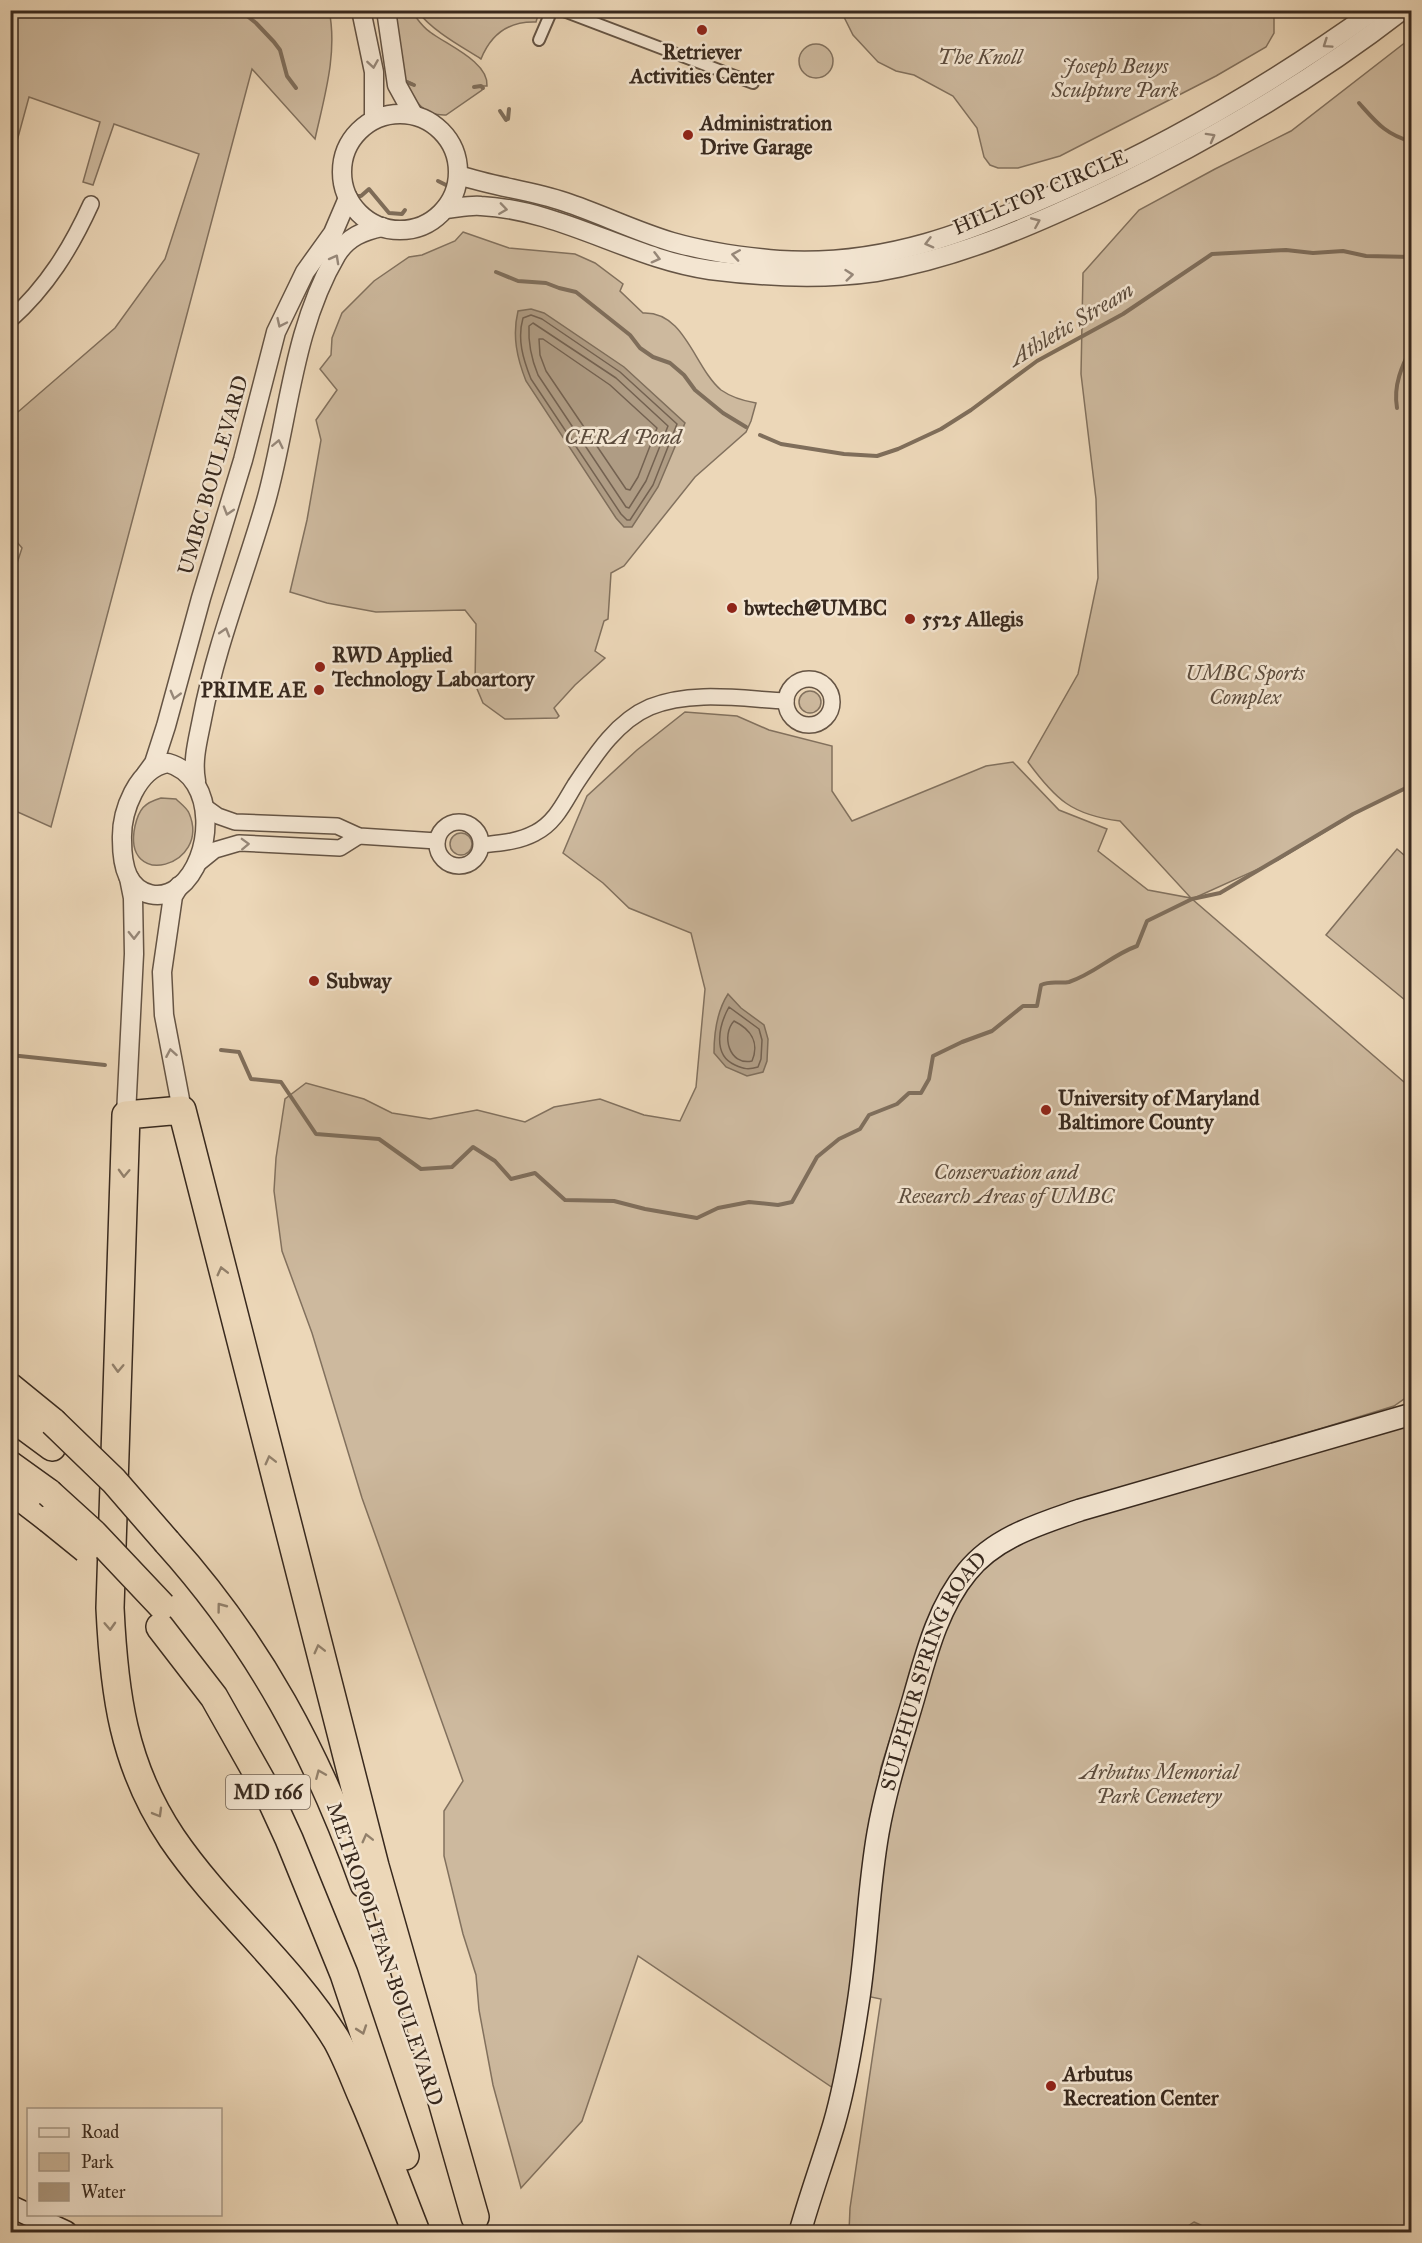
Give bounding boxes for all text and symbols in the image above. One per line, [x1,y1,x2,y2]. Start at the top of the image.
marker: Retriever Activities Center [695,23,709,37]
one-way arrow [1322,37,1333,48]
place label: Retriever Activities Center [628,39,775,89]
park label: The Knoll [938,44,1025,70]
park label: Joseph Beuys Sculpture Park [1050,53,1179,103]
one-way arrow [366,60,378,69]
place label: Administration Drive Garage [698,110,833,160]
marker: Administration Drive Garage [681,128,695,142]
one-way arrow [1205,133,1215,144]
street label: HILLTOP CIRCLE [949,144,1131,240]
one-way arrow [498,202,508,214]
one-way arrow [1029,218,1040,230]
one-way arrow [924,236,935,248]
one-way arrow [731,249,741,262]
one-way arrow [650,250,660,263]
one-way arrow [328,255,339,265]
one-way arrow [844,269,853,281]
water label: Athletic Stream [1002,276,1138,373]
one-way arrow [276,317,288,328]
street label: UMBC BOULEVARD [172,372,254,578]
water label: CERA Pond [564,423,683,450]
one-way arrow [271,440,284,450]
one-way arrow [222,505,235,516]
place label: bwtech@UMBC [743,595,887,621]
marker: bwtech@UMBC [725,601,739,615]
place label: 5525 Allegis [922,606,1024,632]
marker: 5525 Allegis [903,612,917,626]
one-way arrow [218,627,230,638]
place label: RWD Applied Technology Laboartory [331,642,536,692]
marker: RWD Applied Technology Laboartory [313,660,327,674]
park label: UMBC Sports Complex [1185,660,1306,710]
place label: PRIME AE [201,677,307,703]
marker: PRIME AE [312,683,326,697]
one-way arrow [169,690,182,700]
one-way arrow [240,838,249,850]
one-way arrow [128,930,140,939]
place label: Subway [326,968,393,994]
marker: Subway [307,974,321,988]
one-way arrow [165,1048,178,1058]
place label: University of Maryland Baltimore County [1058,1085,1260,1135]
marker: University of Maryland Baltimore County [1039,1103,1053,1117]
park label: Conservation and Research Areas of UMBC [897,1159,1115,1209]
one-way arrow [118,1169,131,1178]
one-way arrow [216,1266,229,1276]
one-way arrow [111,1364,124,1373]
one-way arrow [265,1455,278,1465]
street label: SULPHUR SPRING ROAD [875,1546,992,1793]
one-way arrow [217,1602,228,1613]
one-way arrow [104,1621,117,1630]
one-way arrow [313,1644,326,1654]
park label: Arbutus Memorial Park Cemetery [1078,1759,1240,1809]
one-way arrow [315,1769,327,1780]
road number: MD 166 [226,1775,310,1809]
street label: METROPOLITAN BOULEVARD [321,1799,449,2109]
one-way arrow [151,1807,162,1817]
one-way arrow [362,1833,375,1843]
one-way arrow [355,2024,368,2035]
place label: Arbutus Recreation Center [1061,2061,1220,2111]
marker: Arbutus Recreation Center [1044,2079,1058,2093]
legend [27,2108,222,2216]
text: Road [81,2121,119,2143]
text: Park [81,2151,114,2173]
text: Water [81,2181,126,2203]

